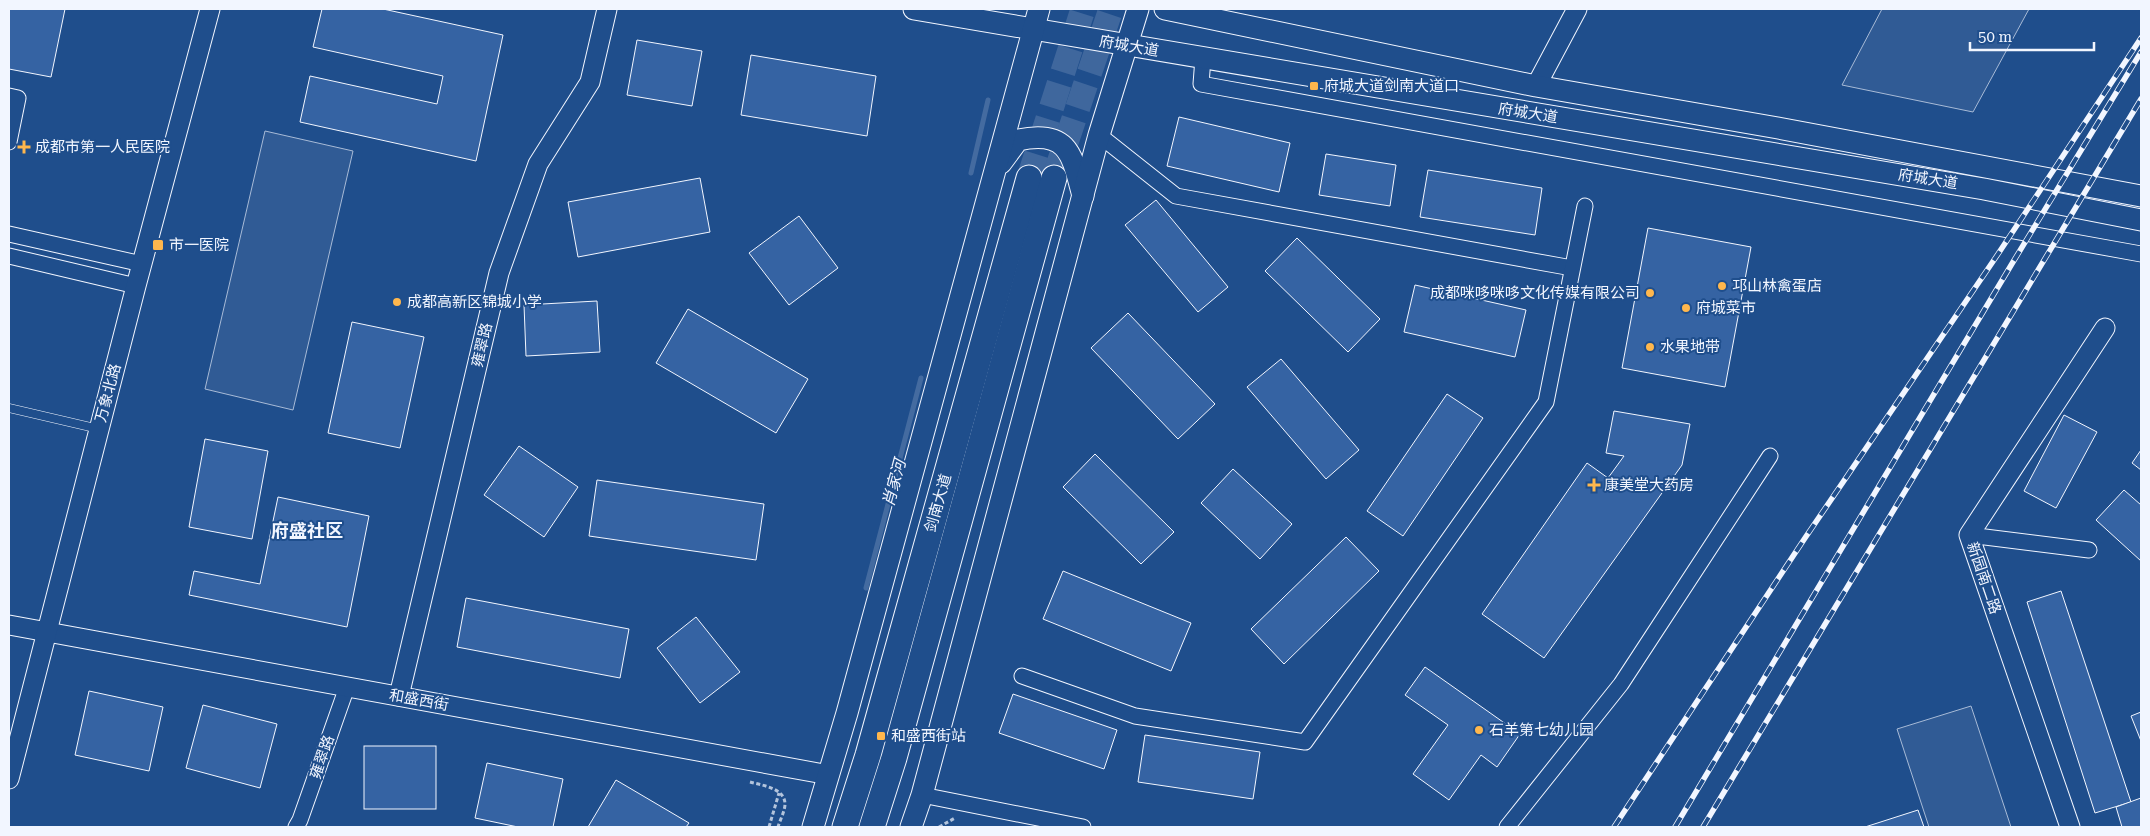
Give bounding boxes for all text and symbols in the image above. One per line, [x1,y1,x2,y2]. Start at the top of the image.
scale bar [1970,20,2094,52]
text: 50 m [1978,28,2013,46]
street label: 府城大道 [1098,32,1160,60]
place label: 府城大道剑南大道口 [1324,77,1459,95]
marker: 府城大道剑南大道口 [1308,80,1320,92]
street label: 府城大道 [1497,99,1559,127]
place label: 成都市第一人民医院 [35,138,170,156]
marker: 成都市第一人民医院 [17,140,31,154]
street label: 府城大道 [1897,165,1959,193]
place label: 市一医院 [169,236,229,254]
marker: 市一医院 [151,238,165,252]
place label: 邛山林禽蛋店 [1732,277,1822,295]
marker: 邛山林禽蛋店 [1716,280,1728,292]
place label: 成都咪哆咪哆文化传媒有限公司 [1430,284,1640,302]
marker: 成都咪哆咪哆文化传媒有限公司 [1644,287,1656,299]
place label: 成都高新区锦城小学 [407,293,542,311]
marker: 成都高新区锦城小学 [391,296,403,308]
place label: 府城菜市 [1696,299,1756,317]
marker: 府城菜市 [1680,302,1692,314]
street label: 雍翠路 [468,321,496,369]
place label: 水果地带 [1660,338,1720,356]
marker: 水果地带 [1644,341,1656,353]
street label: 万象北路 [92,362,124,424]
water label: 肖家河 [879,454,910,509]
street label: 剑南大道 [921,472,955,534]
place label: 康美堂大药房 [1604,476,1694,494]
marker: 康美堂大药房 [1588,479,1600,491]
district label: 府盛社区 [271,520,343,541]
street label: 新园南二路 [1963,540,2005,616]
street label: 和盛西街 [388,686,450,714]
place label: 石羊第七幼儿园 [1489,721,1594,739]
marker: 石羊第七幼儿园 [1473,724,1485,736]
place label: 和盛西街站 [891,727,966,745]
marker: 和盛西街站 [875,730,887,742]
street label: 雍翠路 [306,733,338,781]

